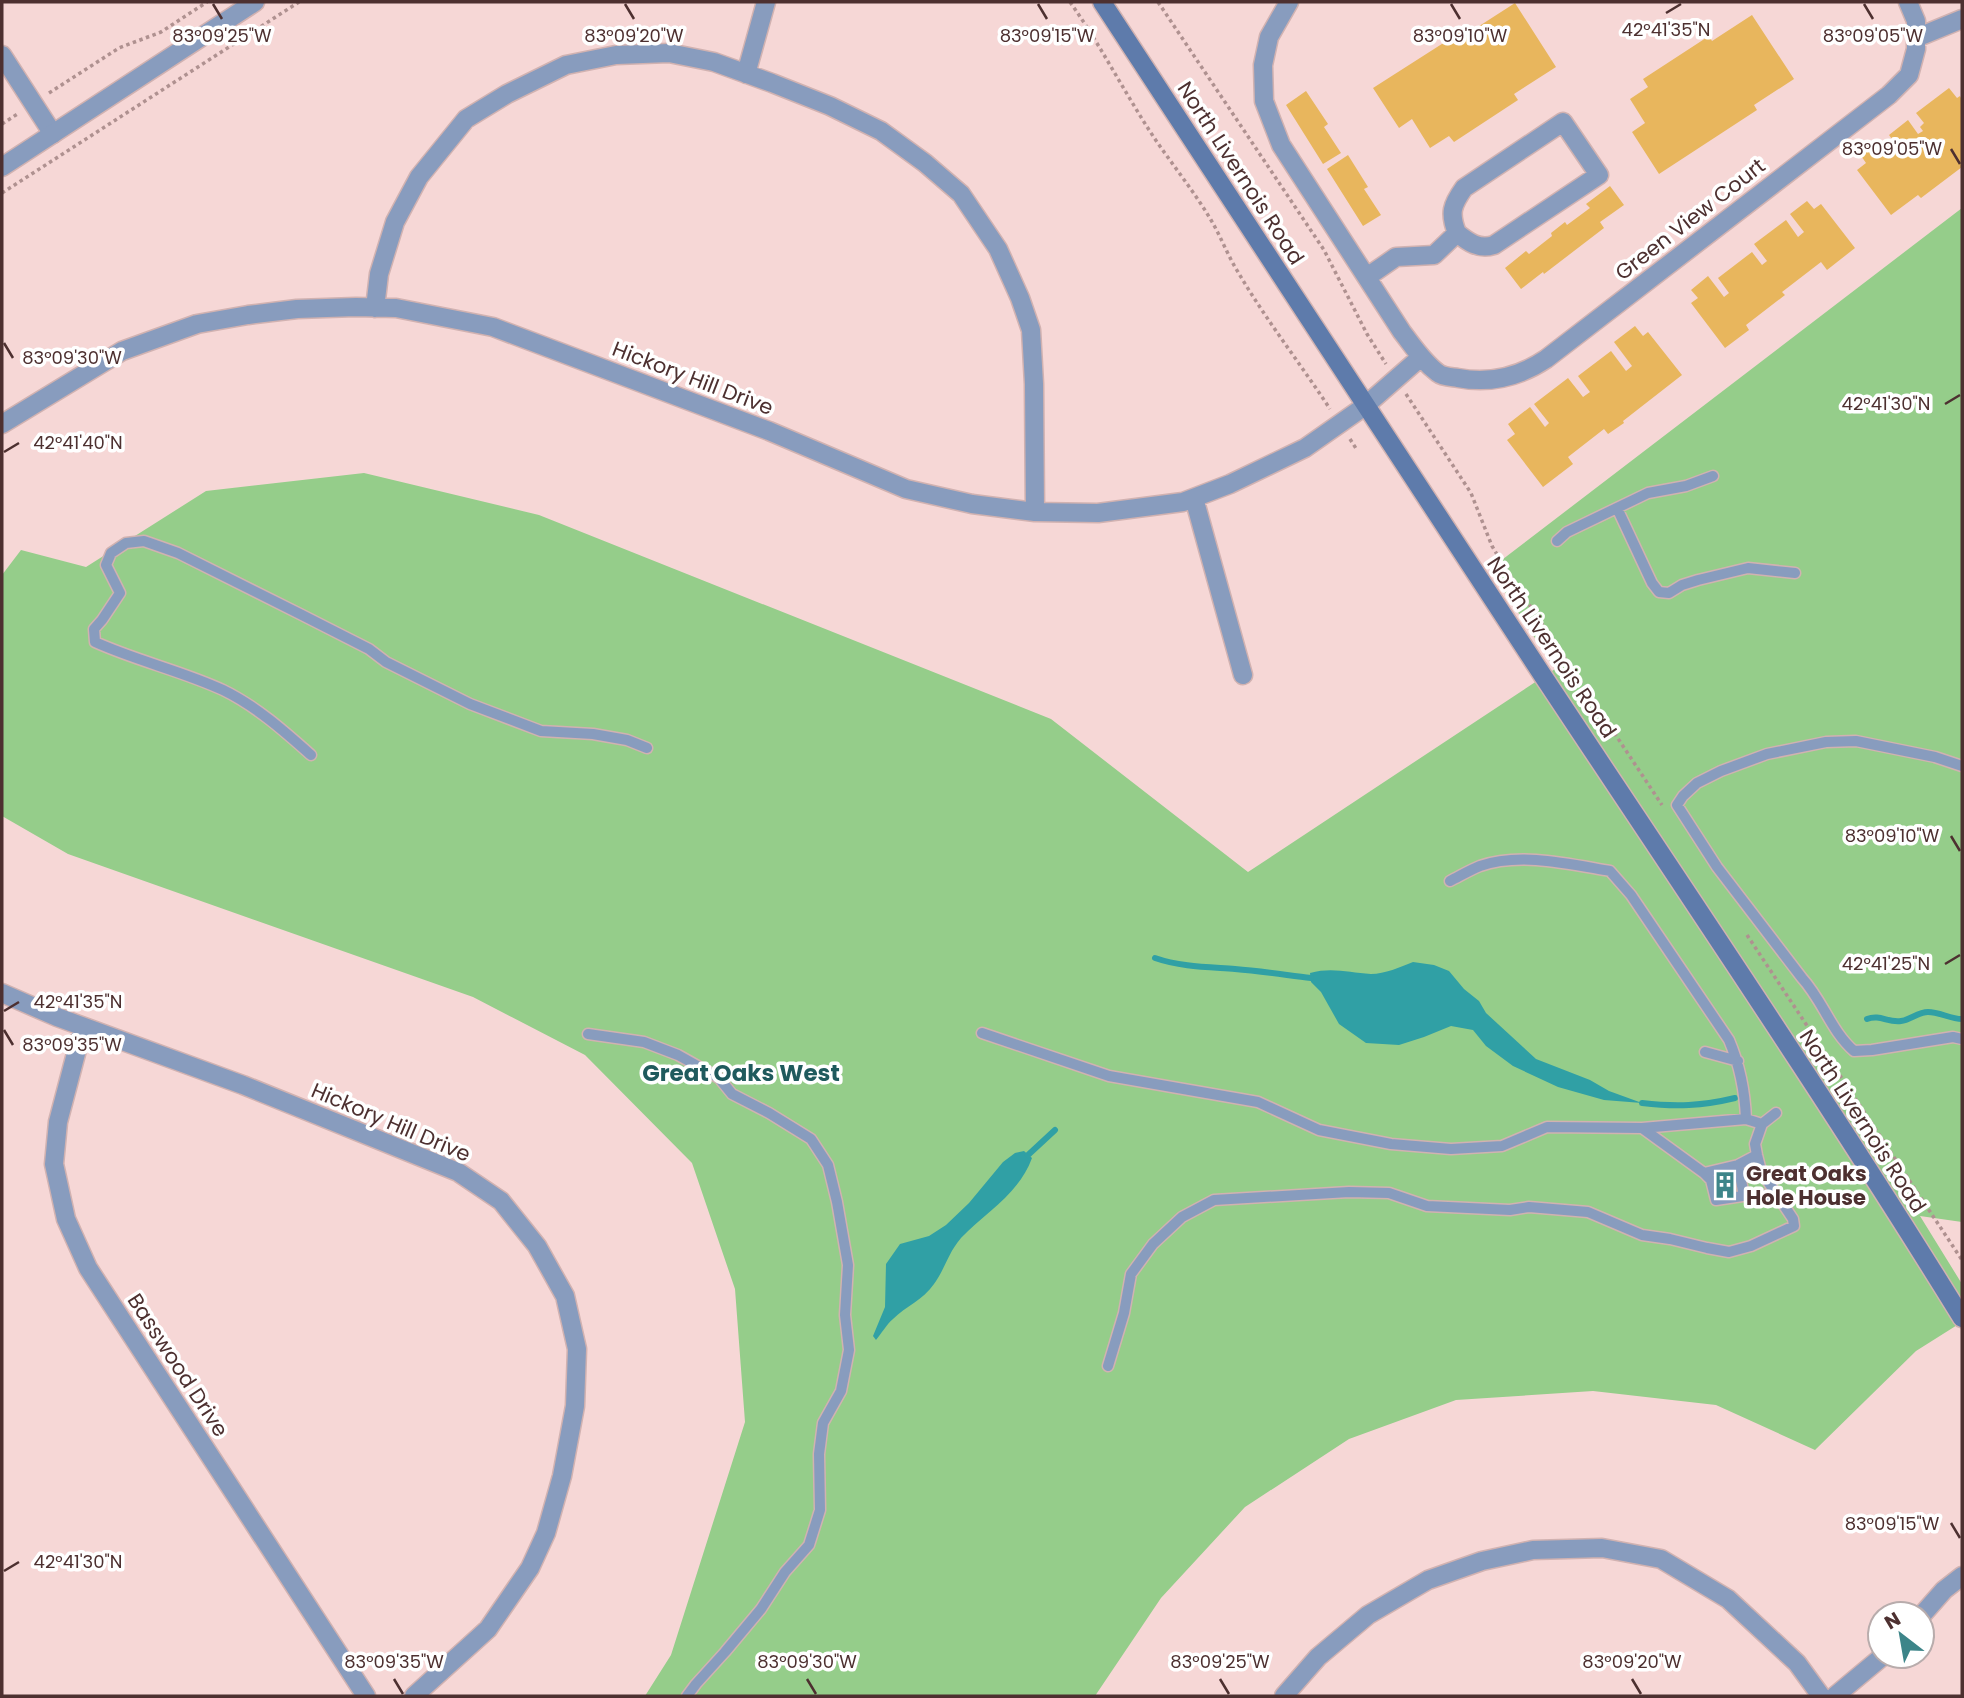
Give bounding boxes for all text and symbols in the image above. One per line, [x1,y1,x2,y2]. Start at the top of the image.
text: 42°41'35"N [1622,17,1710,42]
text: 83°09'25"W [172,23,272,48]
text: 83°09'20"W [584,23,684,48]
text: 83°09'15"W [1000,23,1095,48]
text: 83°09'10"W [1413,23,1508,48]
text: 83°09'05"W [1823,23,1924,48]
street label: North Livernois Road [1171,76,1311,270]
text: 83°09'05"W [1842,136,1943,161]
street label: Green View Court [1609,151,1771,287]
street label: Hickory Hill Drive [608,334,778,422]
text: 83°09'30"W [22,345,122,370]
text: 42°41'30"N [1842,391,1930,416]
text: 42°41'40"N [33,430,123,455]
street label: North Livernois Road [1480,551,1624,743]
text: 83°09'10"W [1845,823,1940,848]
text: 42°41'25"N [1842,951,1930,976]
text: 42°41'35"N [34,989,122,1014]
street label: North Livernois Road [1793,1024,1933,1218]
text: 83°09'35"W [22,1032,122,1057]
district label: Great Oaks West [642,1057,840,1089]
street label: Hickory Hill Drive [307,1075,475,1169]
place label: Great Oaks Hole House [1746,1159,1867,1212]
building icon: Great Oaks Hole House [1710,1170,1740,1200]
street label: Basswood Drive [121,1288,235,1442]
text: 83°09'15"W [1845,1511,1940,1536]
text: 42°41'30"N [34,1549,122,1574]
north arrow [1866,1600,1936,1670]
text: N [1879,1606,1906,1636]
text: 83°09'35"W [344,1649,444,1674]
text: 83°09'30"W [757,1649,857,1674]
text: 83°09'25"W [1170,1649,1270,1674]
text: 83°09'20"W [1582,1649,1682,1674]

